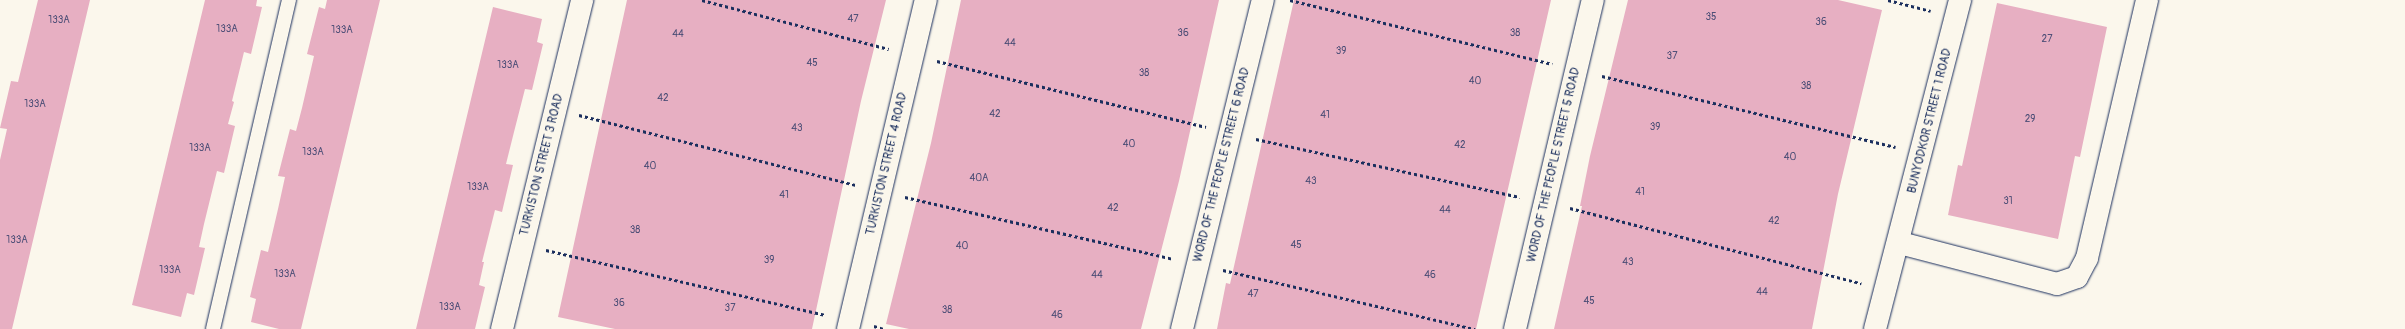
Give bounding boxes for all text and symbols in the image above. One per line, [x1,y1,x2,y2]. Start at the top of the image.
house number: 35 [1706,12,1716,24]
house number: 47 [847,14,859,26]
house number: 133A [48,15,70,27]
house number: 36 [1815,17,1827,29]
house number: 133A [216,24,238,36]
house number: 133A [331,25,353,37]
house number: 36 [1177,28,1189,40]
house number: 38 [1510,28,1520,40]
house number: 44 [672,29,684,41]
house number: 27 [2042,34,2052,46]
house number: 44 [1004,38,1016,50]
house number: 39 [1336,46,1346,58]
street label: BUNYODKOR STREET 1 ROAD [1905,47,1955,195]
house number: 37 [1667,51,1677,63]
house number: 45 [806,58,818,70]
house number: 133A [497,60,519,72]
street label: WORD OF THE PEOPLE STREET 6 ROAD [1191,66,1253,264]
street label: WORD OF THE PEOPLE STREET 5 ROAD [1525,66,1583,264]
house number: 38 [1139,68,1149,80]
house number: 40 [1469,76,1481,88]
house number: 38 [1801,81,1811,93]
street label: TURKISTON STREET 4 ROAD [864,91,910,237]
street label: TURKISTON STREET 3 ROAD [517,93,567,237]
house number: 42 [657,93,669,105]
house number: 133A [24,99,46,111]
house number: 42 [989,109,1001,121]
house number: 41 [1320,110,1330,122]
house number: 29 [2025,114,2035,126]
house number: 39 [1650,122,1660,134]
house number: 43 [791,123,803,135]
house number: 40 [1123,139,1135,151]
house number: 42 [1454,140,1466,152]
house number: 133A [189,143,211,155]
house number: 133A [302,147,324,159]
house number: 40 [1784,152,1796,164]
house number: 40 [644,161,656,173]
house number: 40A [969,173,989,185]
house number: 43 [1305,176,1317,188]
house number: 133A [467,182,489,194]
house number: 41 [1635,187,1645,199]
house number: 41 [779,190,789,202]
house number: 31 [2003,196,2013,208]
house number: 42 [1107,203,1119,215]
house number: 44 [1439,205,1451,217]
house number: 42 [1768,216,1780,228]
house number: 38 [630,225,640,237]
house number: 133A [6,235,28,247]
house number: 45 [1290,240,1302,252]
house number: 40 [956,241,968,253]
house number: 39 [764,255,774,267]
house number: 43 [1622,257,1634,269]
house number: 133A [159,265,181,277]
house number: 133A [274,269,296,281]
house number: 44 [1091,270,1103,282]
house number: 46 [1424,270,1436,282]
house number: 44 [1756,287,1768,299]
house number: 47 [1247,289,1259,301]
house number: 45 [1583,296,1595,308]
house number: 36 [613,298,625,310]
house number: 133A [439,302,461,314]
house number: 37 [725,303,735,315]
house number: 38 [942,305,952,317]
house number: 46 [1051,310,1063,322]

